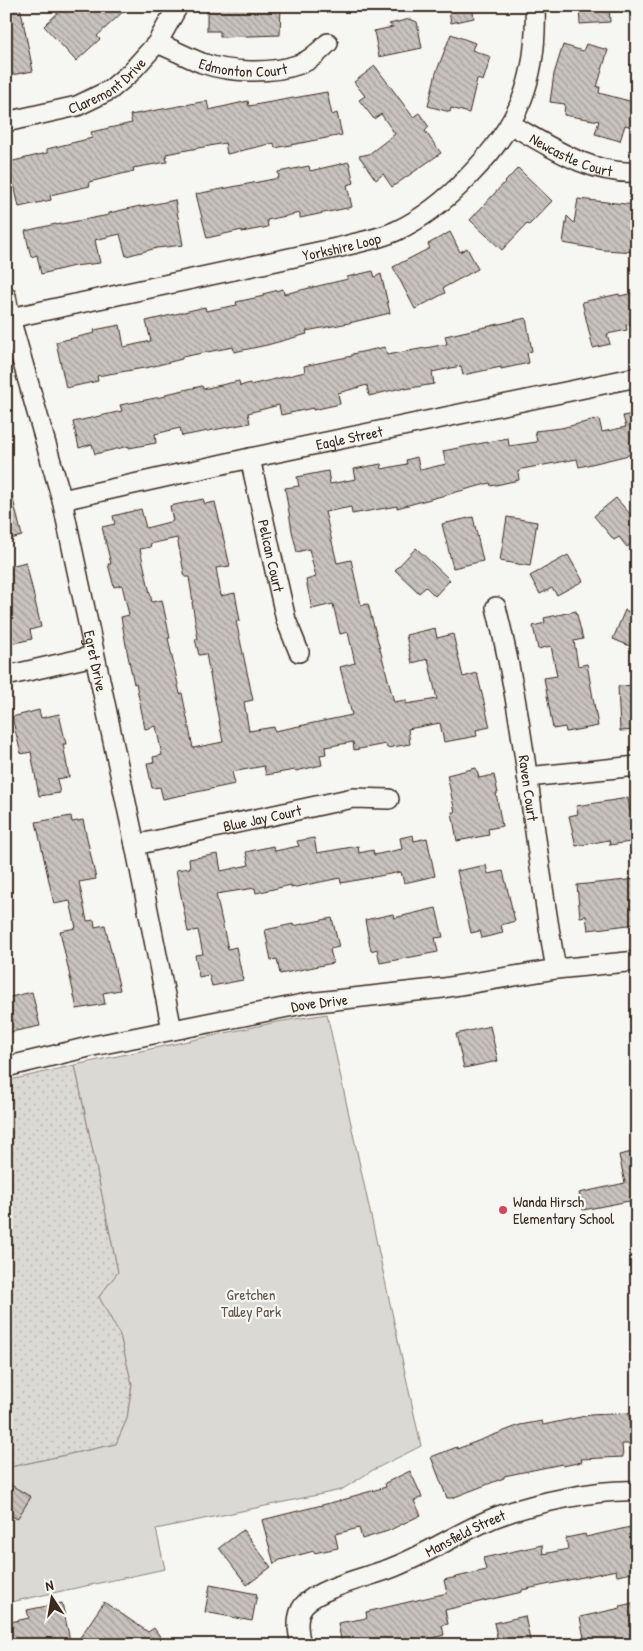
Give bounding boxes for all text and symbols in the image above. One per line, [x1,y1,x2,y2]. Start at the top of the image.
street label: Claremont Drive [66,52,150,118]
street label: Edmonton Court [196,52,290,82]
street label: Newcastle Court [526,127,615,181]
street label: Yorkshire Loop [300,227,383,266]
street label: Eagle Street [314,420,385,454]
street label: Pelican Court [253,517,290,595]
street label: Egret Drive [79,628,113,693]
street label: Raven Court [514,754,544,823]
street label: Blue Jay Court [221,799,304,836]
street label: Dove Drive [289,988,349,1017]
place label: Wanda Hirsch Elementary School [513,1191,614,1229]
marker: Wanda Hirsch Elementary School [497,1204,509,1216]
park label: Gretchen Talley Park [221,1284,281,1322]
street label: Mansfield Street [421,1504,509,1561]
north arrow [28,1574,78,1624]
text: N [44,1575,55,1595]

